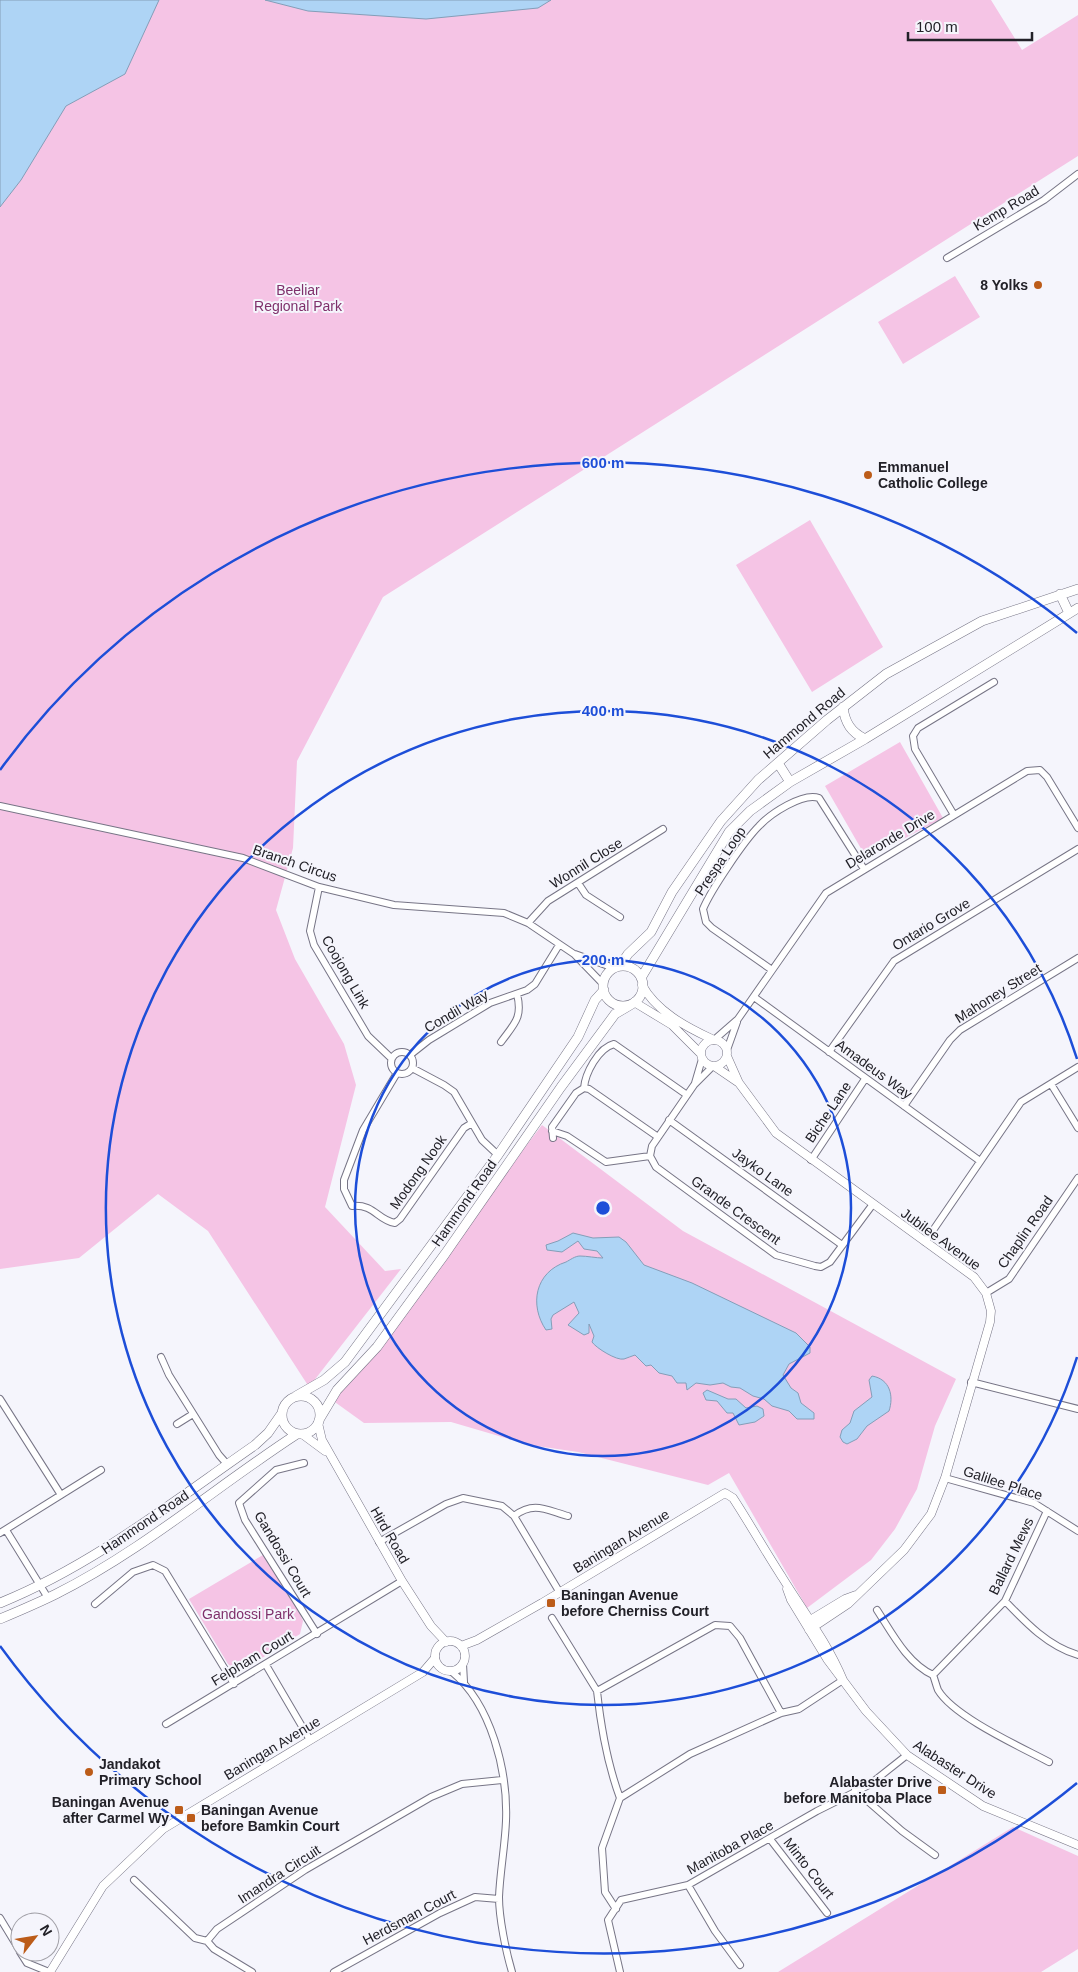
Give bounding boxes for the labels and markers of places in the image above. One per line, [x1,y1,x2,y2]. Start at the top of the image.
place label: 8 Yolks [980,277,1028,293]
marker: 8 Yolks [1032,279,1044,291]
place label: Emmanuel Catholic College [878,459,988,491]
marker: Emmanuel Catholic College [862,469,874,481]
centre of rings [594,1199,612,1217]
place label: Baningan Avenue before Cherniss Court [561,1587,709,1619]
marker: Baningan Avenue before Cherniss Court [545,1597,557,1609]
place label: Jandakot Primary School [99,1756,202,1788]
marker: Jandakot Primary School [83,1766,95,1778]
place label: Alabaster Drive before Manitoba Place [783,1774,932,1806]
marker: Alabaster Drive before Manitoba Place [936,1784,948,1796]
place label: Baningan Avenue after Carmel Wy [52,1794,169,1826]
place label: Baningan Avenue before Bamkin Court [201,1802,340,1834]
marker: Baningan Avenue after Carmel Wy [173,1804,185,1816]
marker: Baningan Avenue before Bamkin Court [185,1812,197,1824]

